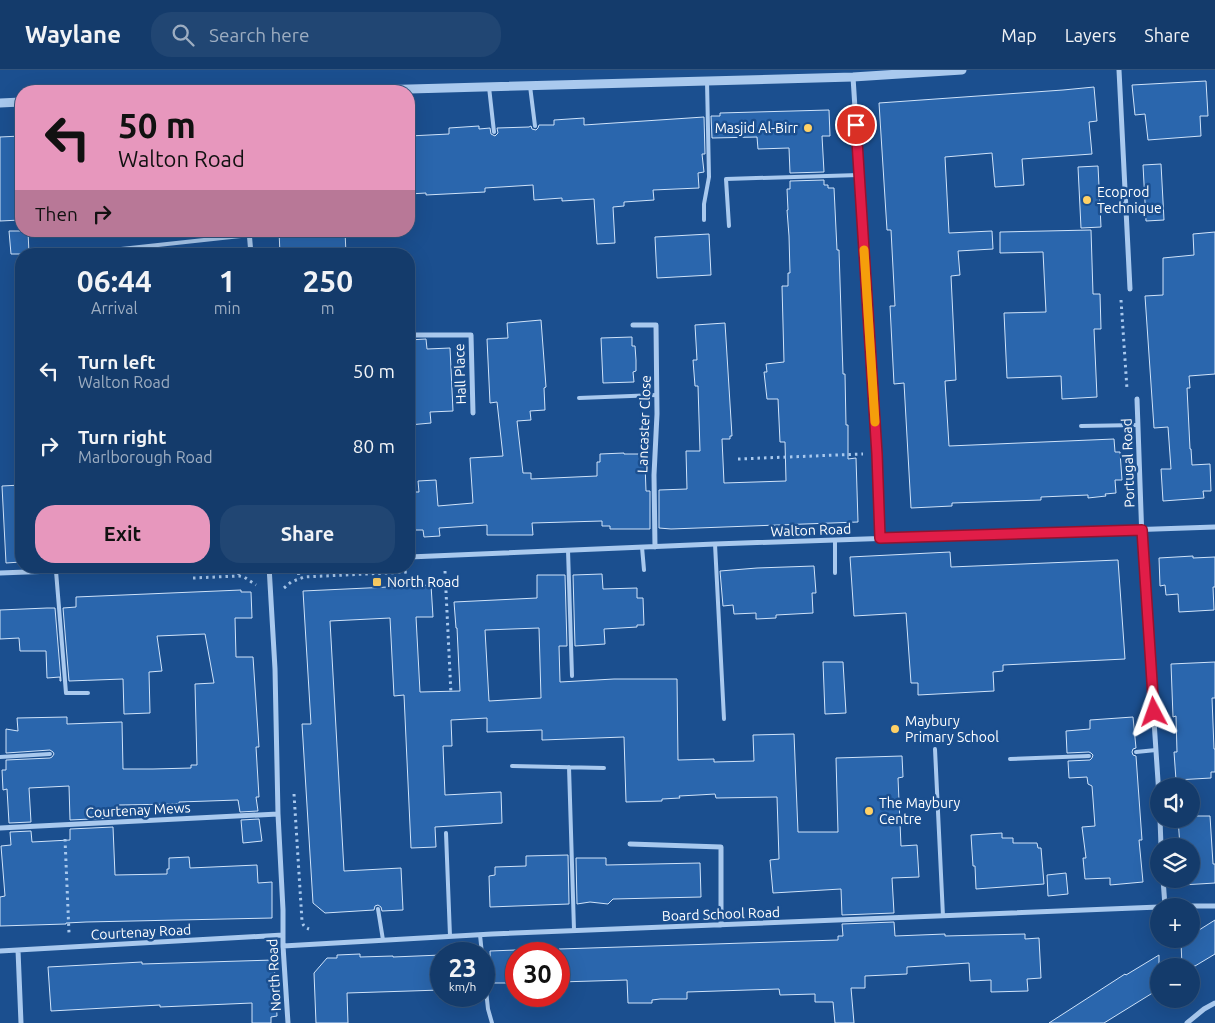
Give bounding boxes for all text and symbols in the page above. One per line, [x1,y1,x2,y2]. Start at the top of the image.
search box [151,12,501,57]
text: Waylane [25,21,121,48]
icon: search [169,21,197,49]
text: Search here [209,24,309,46]
text: Map [1001,25,1037,45]
text: Layers [1065,25,1116,45]
text: Share [1144,25,1190,45]
pin [835,104,877,146]
icon: left [35,105,100,170]
text: 50 m [118,105,196,145]
icon: arrive [842,111,870,139]
place label: Masjid Al-Birr [715,120,799,136]
marker: Masjid Al-Birr [802,122,814,134]
text: Walton Road [118,146,245,171]
place label: Ecoprod Technique [1097,184,1162,216]
marker: Ecoprod Technique [1081,194,1093,206]
icon: right [88,200,116,228]
text: Then [35,203,78,225]
text: 06:44 [77,264,152,298]
text: 1 [219,264,236,298]
text: 250 [302,264,353,298]
text: Arrival [91,299,138,317]
text: min [214,299,241,317]
text: m [321,299,335,317]
street label: Hall Place [451,343,469,405]
text: Turn left [78,351,156,373]
icon: left [35,357,63,385]
text: 50 m [353,360,395,382]
text: Walton Road [78,373,170,391]
street label: Lancaster Close [634,375,654,473]
street label: Portugal Road [1118,418,1138,508]
text: Turn right [78,426,166,448]
icon: right [35,432,63,460]
text: 80 m [353,435,395,457]
text: Marlborough Road [78,448,213,466]
button: Exit [35,505,210,563]
button: Share [220,505,395,563]
street label: Walton Road [770,521,852,539]
place label: North Road [387,574,459,590]
marker: North Road [371,576,383,588]
position arrow [1127,685,1179,737]
place label: Maybury Primary School [905,713,999,745]
marker: Maybury Primary School [889,723,901,735]
map controls [1150,778,1200,1008]
button: sound [1150,778,1200,828]
place label: The Maybury Centre [879,795,961,827]
street label: Courtenay Mews [85,799,191,821]
marker: The Maybury Centre [863,805,875,817]
button: layers [1150,838,1200,888]
button: + [1150,898,1200,948]
street label: Board School Road [662,904,780,924]
street label: Courtenay Road [90,921,192,943]
street label: North Road [264,938,284,1012]
speed limit sign: 30 [505,942,570,1007]
text: 23 [448,954,477,982]
button: − [1150,958,1200,1008]
text: km/h [449,980,476,993]

